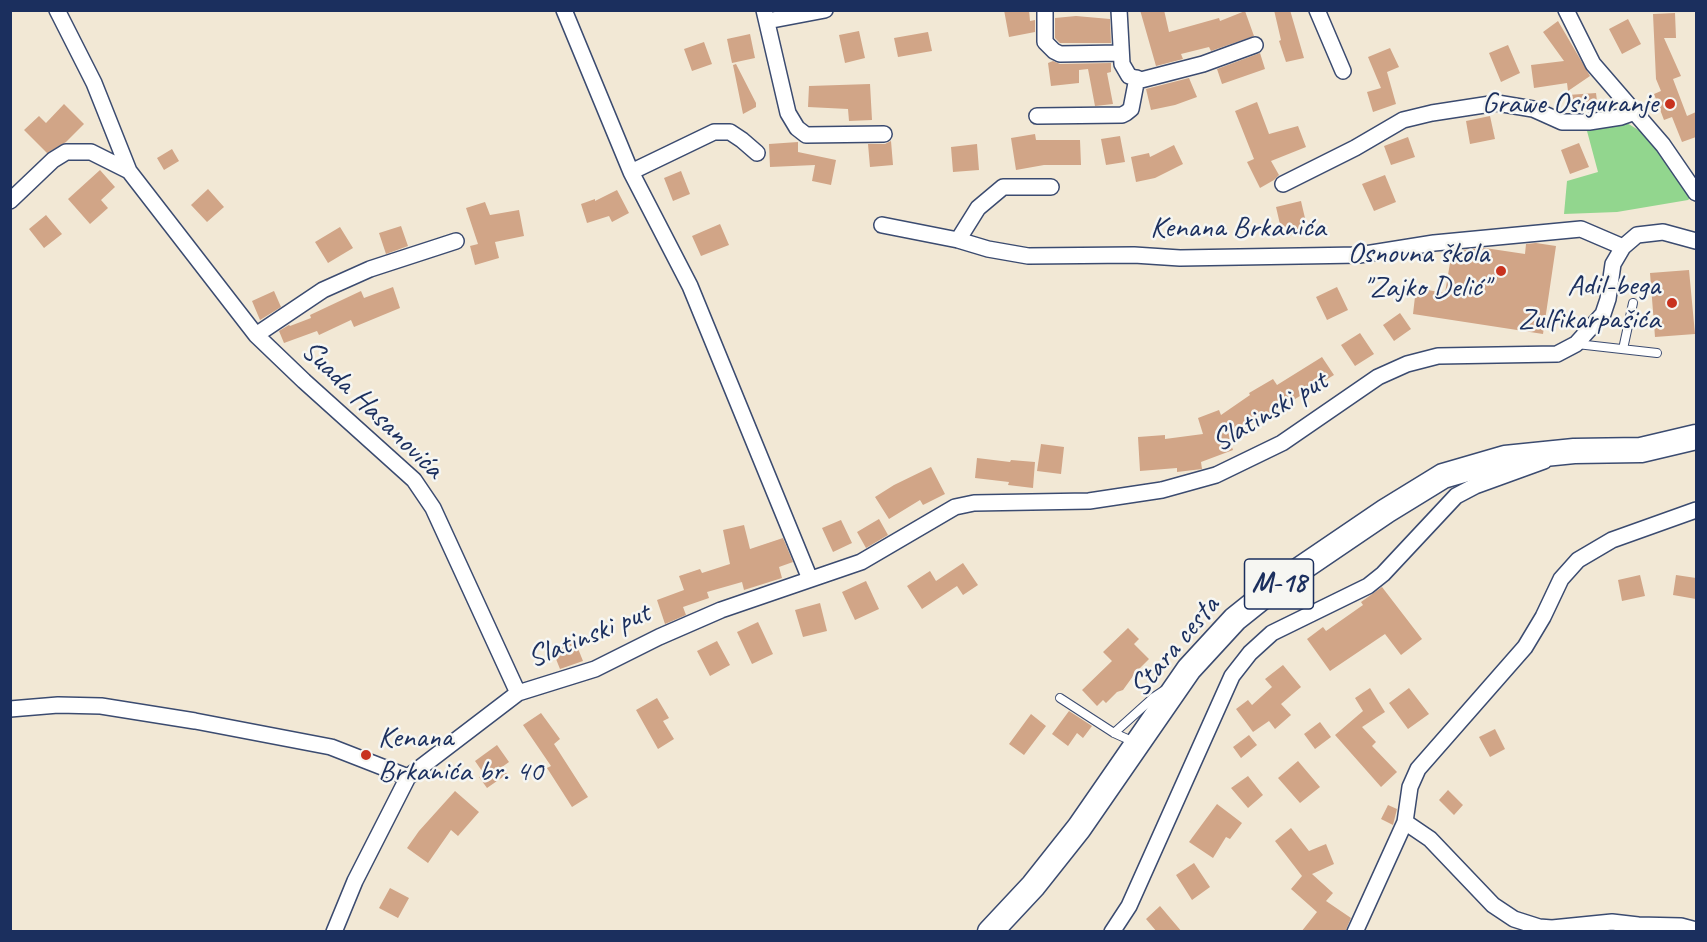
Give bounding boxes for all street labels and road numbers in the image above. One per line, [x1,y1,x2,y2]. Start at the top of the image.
street label: Kenana Brkanića [1150,210,1326,246]
street label: Suada Hasanovića [293,333,451,487]
street label: Slatinski put [1206,363,1334,461]
road number: M-18 [1244,559,1314,609]
street label: Stara cesta [1122,589,1228,705]
street label: Slatinski put [523,595,655,677]

